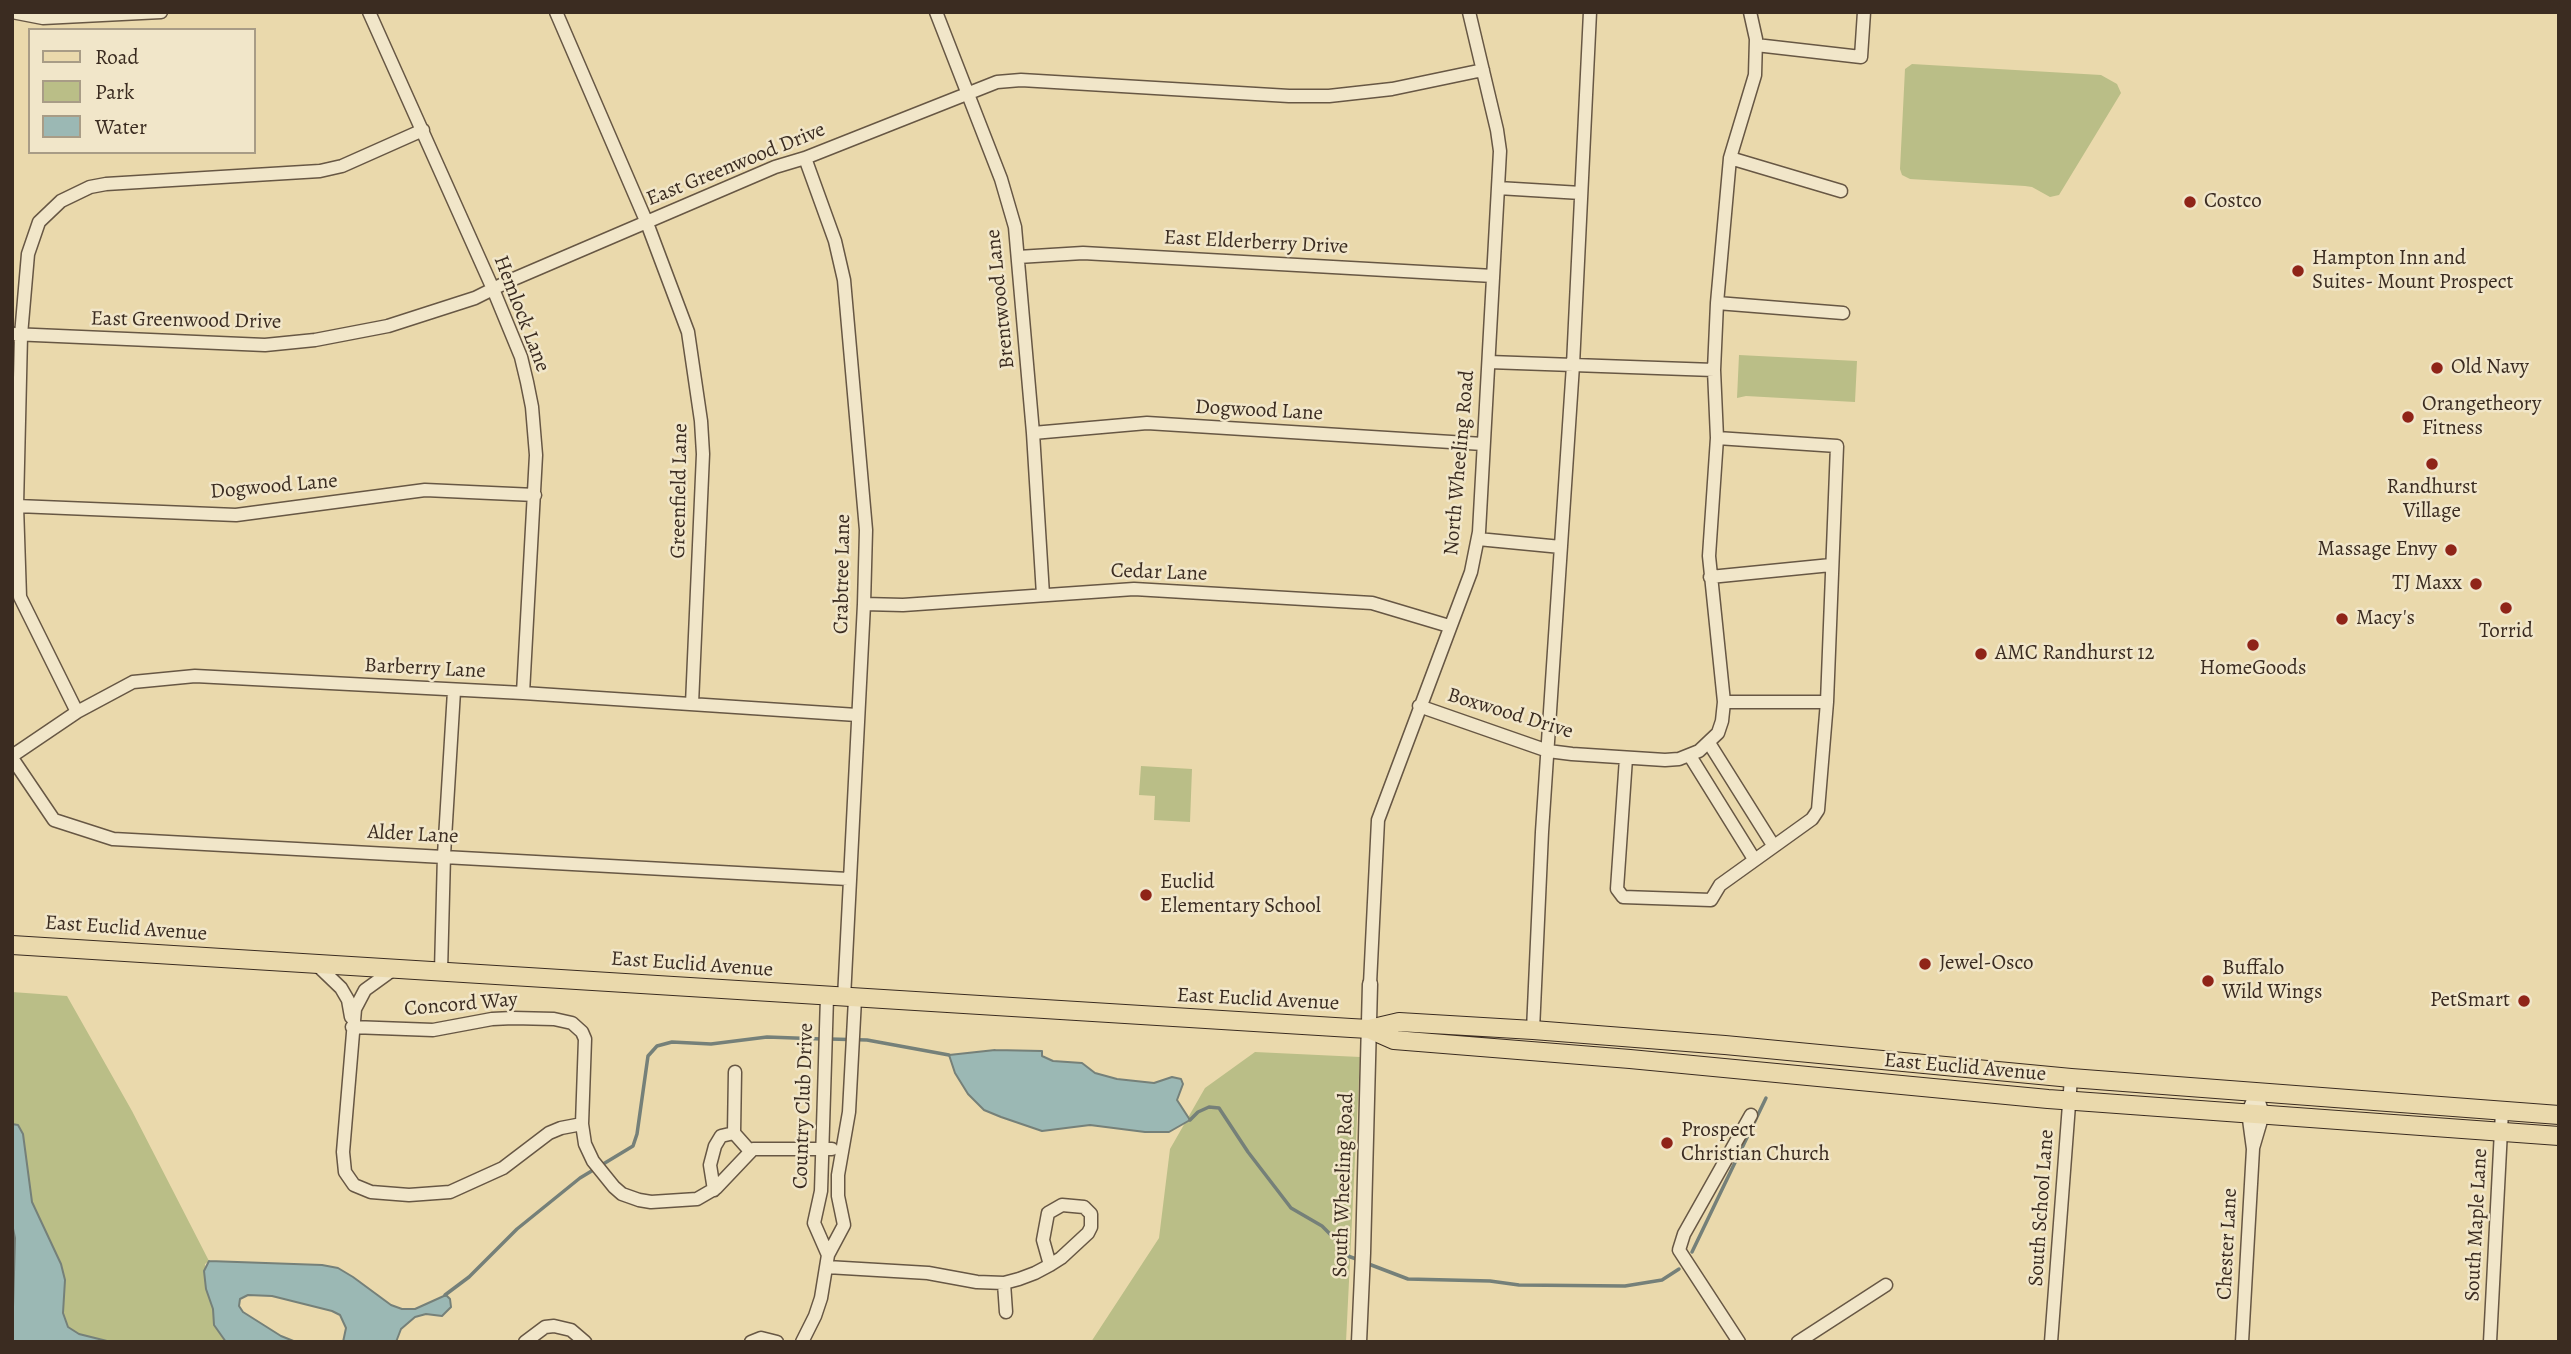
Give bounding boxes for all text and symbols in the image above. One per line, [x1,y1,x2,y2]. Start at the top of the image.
legend [28,28,256,154]
text: Road [95,43,139,71]
text: Park [95,78,134,106]
text: Water [95,113,147,141]
street label: East Greenwood Drive [643,118,829,212]
place label: Costco [2204,189,2262,215]
marker: Costco [2182,194,2198,210]
street label: East Elderberry Drive [1163,226,1349,260]
street label: Brentwood Lane [981,228,1021,370]
place label: Hampton Inn and Suites- Mount Prospect [2312,246,2514,296]
street label: Hemlock Lane [487,252,555,376]
marker: Hampton Inn and Suites- Mount Prospect [2290,263,2306,279]
street label: East Greenwood Drive [90,307,282,335]
place label: Old Navy [2451,355,2529,381]
marker: Old Navy [2429,360,2445,376]
street label: North Wheeling Road [1439,369,1481,557]
place label: Orangetheory Fitness [2422,392,2541,442]
street label: Dogwood Lane [1194,395,1324,427]
marker: Orangetheory Fitness [2400,409,2416,425]
street label: Greenfield Lane [666,423,694,559]
marker: Randhurst Village [2424,456,2440,472]
street label: Dogwood Lane [209,469,339,505]
place label: Randhurst Village [2387,475,2477,525]
street label: Crabtree Lane [829,514,857,634]
place label: Massage Envy [2317,537,2437,563]
marker: Massage Envy [2443,542,2459,558]
street label: Cedar Lane [1110,559,1208,587]
place label: TJ Maxx [2392,571,2462,597]
marker: TJ Maxx [2468,576,2484,592]
marker: Torrid [2498,600,2514,616]
place label: Macy's [2356,606,2415,632]
marker: Macy's [2334,611,2350,627]
place label: Torrid [2479,619,2533,645]
marker: HomeGoods [2245,637,2261,653]
place label: AMC Randhurst 12 [1995,641,2154,667]
marker: AMC Randhurst 12 [1973,646,1989,662]
street label: Barberry Lane [364,653,486,685]
place label: HomeGoods [2200,656,2306,682]
street label: Boxwood Drive [1444,683,1576,745]
street label: Alder Lane [367,820,459,850]
place label: Euclid Elementary School [1160,870,1321,920]
marker: Euclid Elementary School [1138,887,1154,903]
street label: East Euclid Avenue [44,911,208,947]
street label: East Euclid Avenue [610,947,774,983]
place label: Jewel-Osco [1939,951,2033,977]
marker: Jewel-Osco [1917,956,1933,972]
place label: Buffalo Wild Wings [2222,956,2322,1006]
marker: Buffalo Wild Wings [2200,973,2216,989]
street label: East Euclid Avenue [1176,983,1340,1017]
street label: Concord Way [403,987,519,1023]
place label: PetSmart [2430,988,2510,1014]
marker: PetSmart [2516,993,2532,1009]
street label: Country Club Drive [789,1022,819,1190]
street label: East Euclid Avenue [1883,1048,2047,1088]
street label: South Wheeling Road [1328,1092,1360,1278]
place label: Prospect Christian Church [1681,1118,1830,1168]
street label: South School Lane [2024,1129,2060,1287]
marker: Prospect Christian Church [1659,1135,1675,1151]
street label: South Maple Lane [2460,1148,2494,1302]
street label: Chester Lane [2212,1187,2244,1301]

